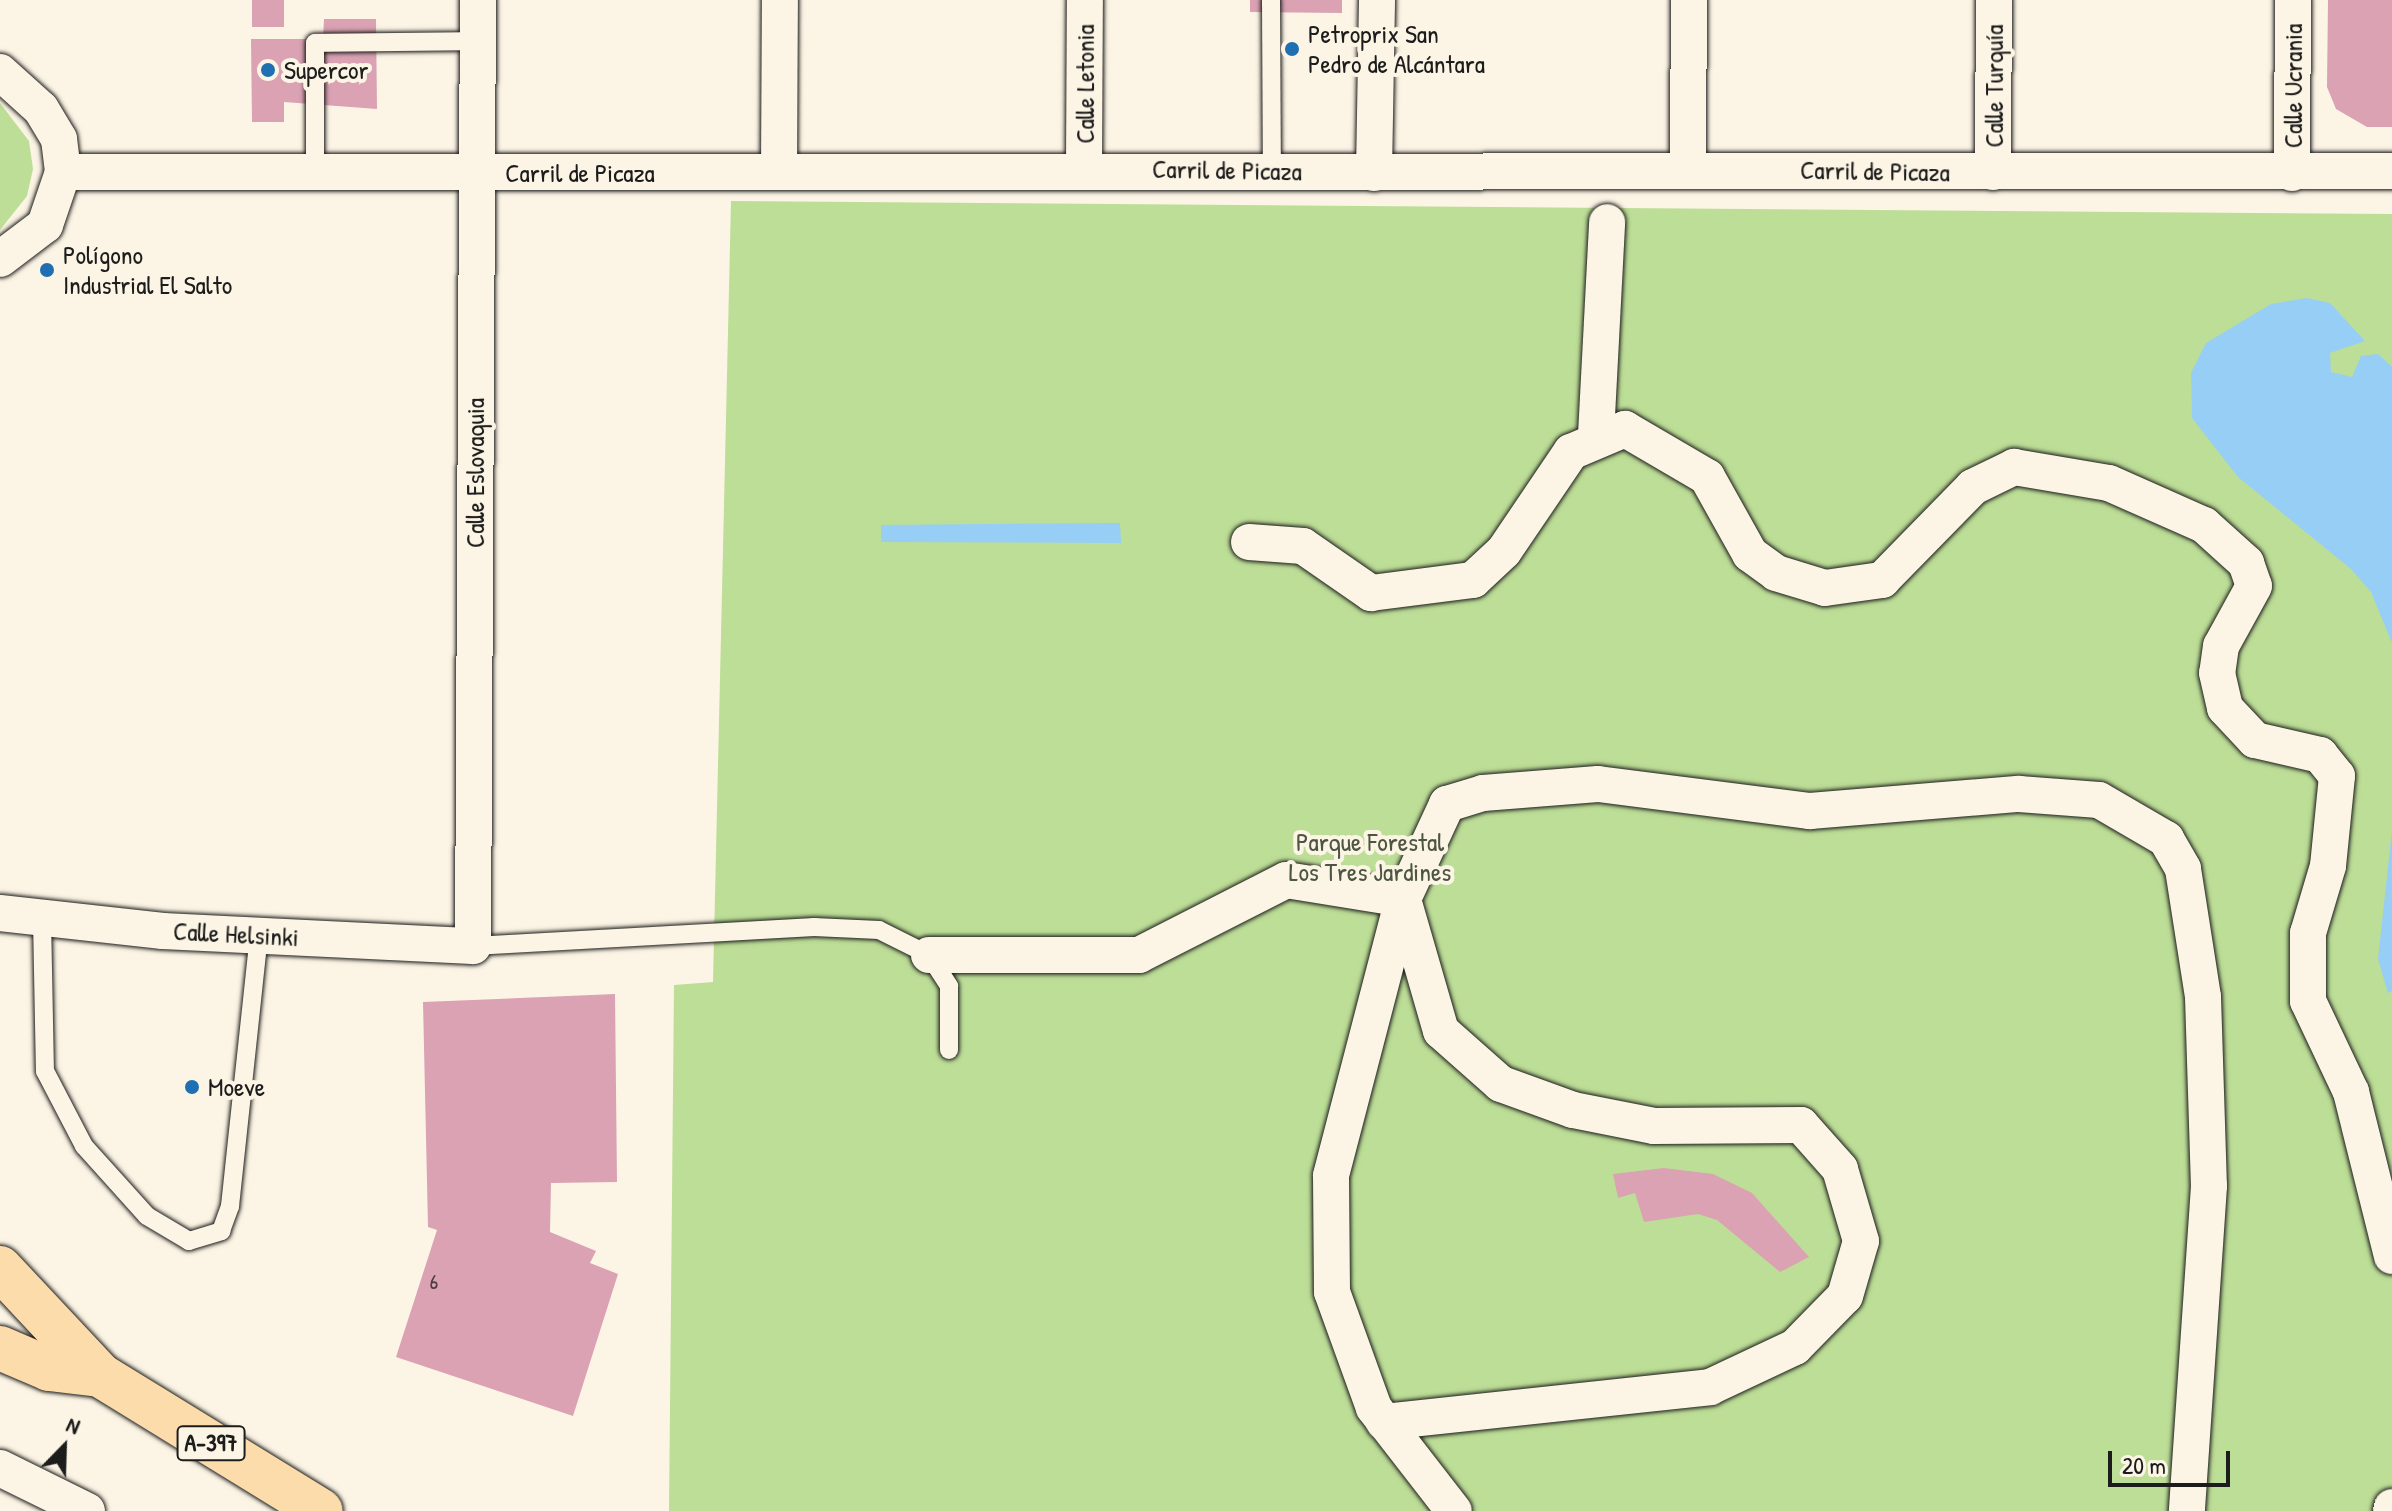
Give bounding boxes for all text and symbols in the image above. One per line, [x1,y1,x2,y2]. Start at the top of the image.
place label: Petroprix San Pedro de Alcántara [1308,18,1485,80]
street label: Calle Letonia [1069,24,1101,144]
street label: Calle Turquía [1978,24,2010,148]
street label: Calle Ucrania [2277,24,2309,148]
marker: Petroprix San Pedro de Alcántara [1283,40,1301,58]
place label: Supercor [284,54,368,86]
marker: Supercor [259,61,277,79]
street label: Carril de Picaza [1152,153,1302,187]
street label: Carril de Picaza [1800,154,1950,188]
street label: Carril de Picaza [505,157,655,189]
place label: Polígono Industrial El Salto [63,239,232,300]
marker: Polígono Industrial El Salto [38,261,56,279]
street label: Calle Eslovaquia [459,398,491,548]
park label: Parque Forestal Los Tres Jardines [1289,826,1451,888]
street label: Calle Helsinki [172,915,300,953]
place label: Moeve [208,1071,265,1103]
marker: Moeve [183,1078,201,1096]
house number: 6 [430,1269,438,1295]
north arrow [24,1407,104,1487]
text: N [62,1409,85,1441]
road number: A-397 [175,1423,247,1463]
scale bar [2112,1435,2234,1485]
text: 20 m [2122,1449,2166,1481]

